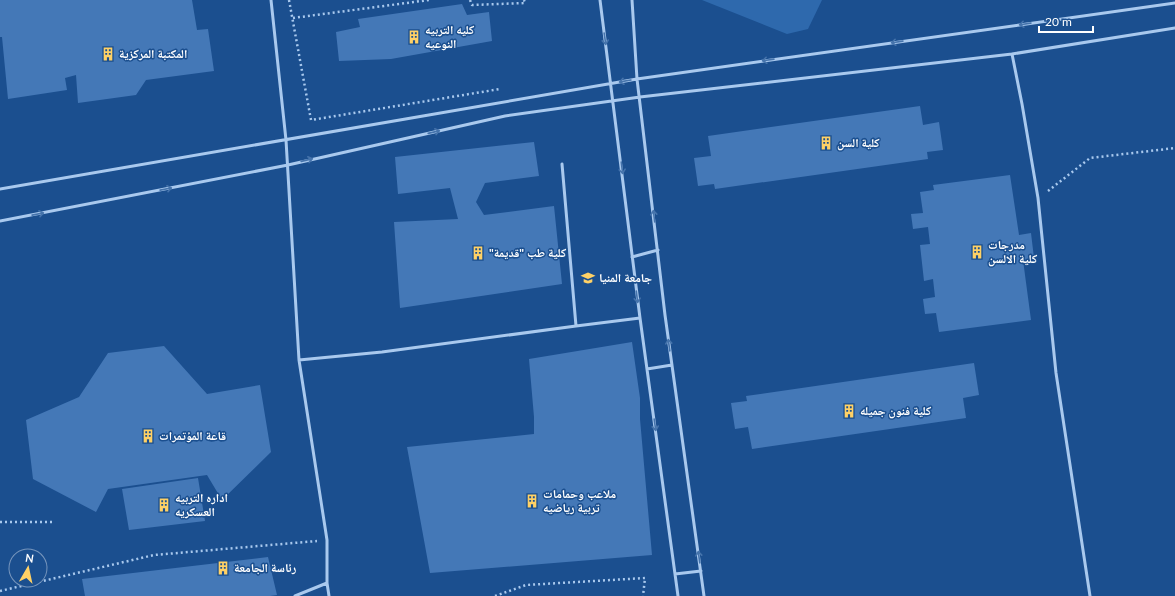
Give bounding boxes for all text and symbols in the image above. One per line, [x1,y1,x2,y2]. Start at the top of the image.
scale bar [1039,8,1093,34]
text: 20 m [1045,14,1072,29]
one-way arrow [1019,20,1032,28]
place label: كليه التربيه النوعيه [425,22,475,51]
building icon: كليه التربيه النوعيه [406,29,422,45]
one-way arrow [601,32,609,45]
one-way arrow [891,38,904,46]
building icon: المكتبة المركزية [100,46,116,62]
place label: المكتبة المركزية [119,46,187,61]
one-way arrow [762,56,775,64]
one-way arrow [619,77,632,85]
one-way arrow [427,127,440,135]
building icon: كلية السن [818,135,834,151]
place label: كلية السن [837,135,880,151]
one-way arrow [300,156,313,164]
one-way arrow [618,161,626,174]
one-way arrow [159,184,172,192]
one-way arrow [31,209,44,217]
one-way arrow [650,210,658,223]
place label: مدرجات كلية الالسن [988,237,1038,267]
building icon: مدرجات كلية الالسن [969,244,985,260]
building icon: "كلية طب "قديمة [470,245,486,261]
place label: "كلية طب "قديمة [489,245,567,260]
school or university icon: جامعة المنيا [580,270,596,286]
place label: جامعة المنيا [599,270,652,285]
one-way arrow [633,290,641,303]
one-way arrow [665,339,673,352]
building icon: كلية فنون جميله [841,403,857,419]
place label: كلية فنون جميله [860,403,932,419]
one-way arrow [651,419,659,432]
building icon: قاعة المؤتمرات [140,428,156,444]
place label: قاعة المؤتمرات [159,428,226,443]
place label: ملاعب وحمامات تربية رياضيه [543,486,616,515]
place label: اداره التربيه العسكريه [175,490,228,519]
building icon: ملاعب وحمامات تربية رياضيه [524,493,540,509]
building icon: اداره التربيه العسكريه [156,497,172,513]
north arrow [8,548,48,588]
text: N [24,551,35,565]
one-way arrow [695,551,703,564]
building icon: رئاسة الجامعة [215,560,231,576]
place label: رئاسة الجامعة [234,560,297,575]

